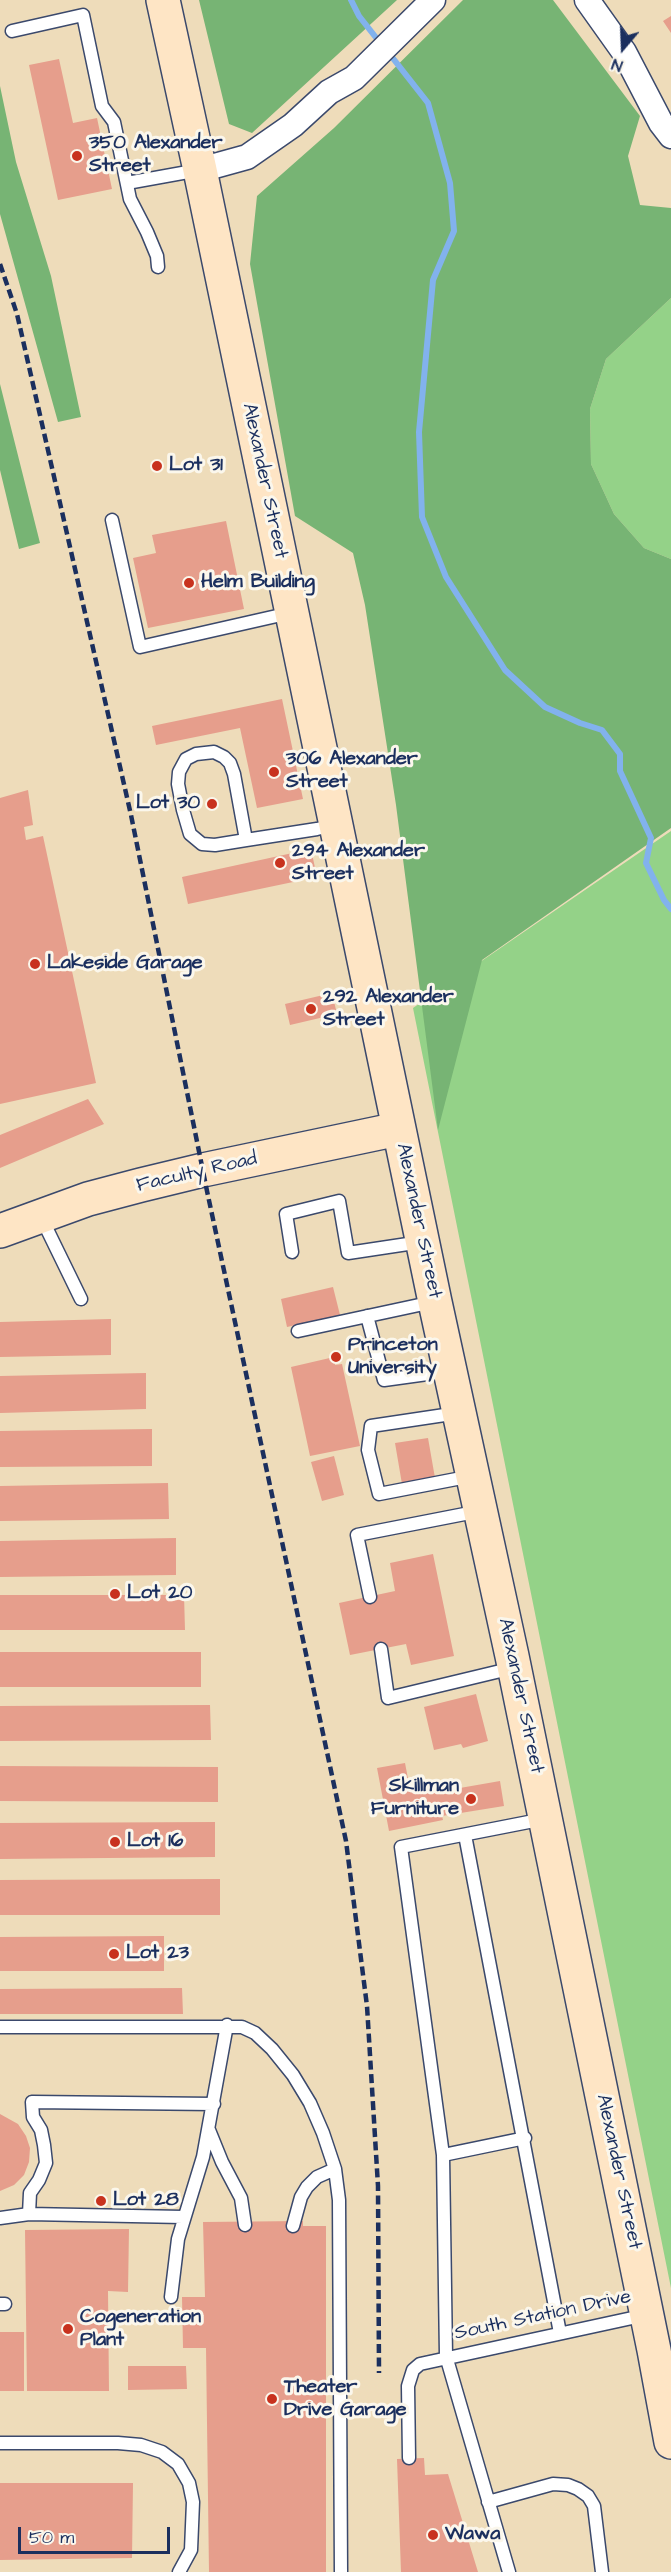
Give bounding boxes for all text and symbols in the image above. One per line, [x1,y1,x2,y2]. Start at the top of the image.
north arrow [593,18,653,78]
text: N [609,53,625,77]
place label: 350 Alexander Street [89,132,222,179]
marker: 350 Alexander Street [70,149,84,163]
street label: Alexander Street [236,401,292,561]
place label: Lot 31 [169,454,223,478]
marker: Lot 31 [150,459,164,473]
place label: Helm Building [201,571,315,595]
marker: Helm Building [182,576,196,590]
place label: 306 Alexander Street [286,748,418,795]
marker: 306 Alexander Street [267,765,281,779]
place label: Lot 30 [136,792,200,816]
marker: Lot 30 [205,797,219,811]
place label: 294 Alexander Street [292,840,425,887]
marker: 294 Alexander Street [273,856,287,870]
place label: Lakeside Garage [47,952,203,976]
marker: Lakeside Garage [28,957,42,971]
place label: 292 Alexander Street [323,986,454,1033]
marker: 292 Alexander Street [304,1002,318,1016]
street label: Alexander Street [390,1141,446,1301]
street label: Faculty Road [134,1147,260,1199]
place label: Princeton University [348,1334,438,1381]
marker: Princeton University [329,1350,343,1364]
place label: Lot 20 [127,1582,192,1606]
marker: Lot 20 [108,1587,122,1601]
street label: Alexander Street [492,1616,548,1776]
place label: Skillman Furniture [371,1775,459,1822]
marker: Skillman Furniture [464,1792,478,1806]
place label: Lot 16 [127,1830,183,1854]
marker: Lot 16 [108,1835,122,1849]
place label: Lot 23 [126,1942,189,1966]
marker: Lot 23 [107,1947,121,1961]
street label: Alexander Street [590,2092,646,2252]
place label: Lot 28 [113,2189,179,2213]
marker: Lot 28 [94,2194,108,2208]
street label: South Station Drive [452,2286,634,2346]
place label: Cogeneration Plant [80,2306,201,2353]
marker: Cogeneration Plant [61,2322,75,2336]
place label: Theater Drive Garage [284,2376,407,2423]
marker: Theater Drive Garage [265,2392,279,2406]
scale bar [21,2515,172,2553]
place label: Wawa [445,2523,500,2547]
text: 50 m [29,2525,74,2550]
marker: Wawa [426,2528,440,2542]

